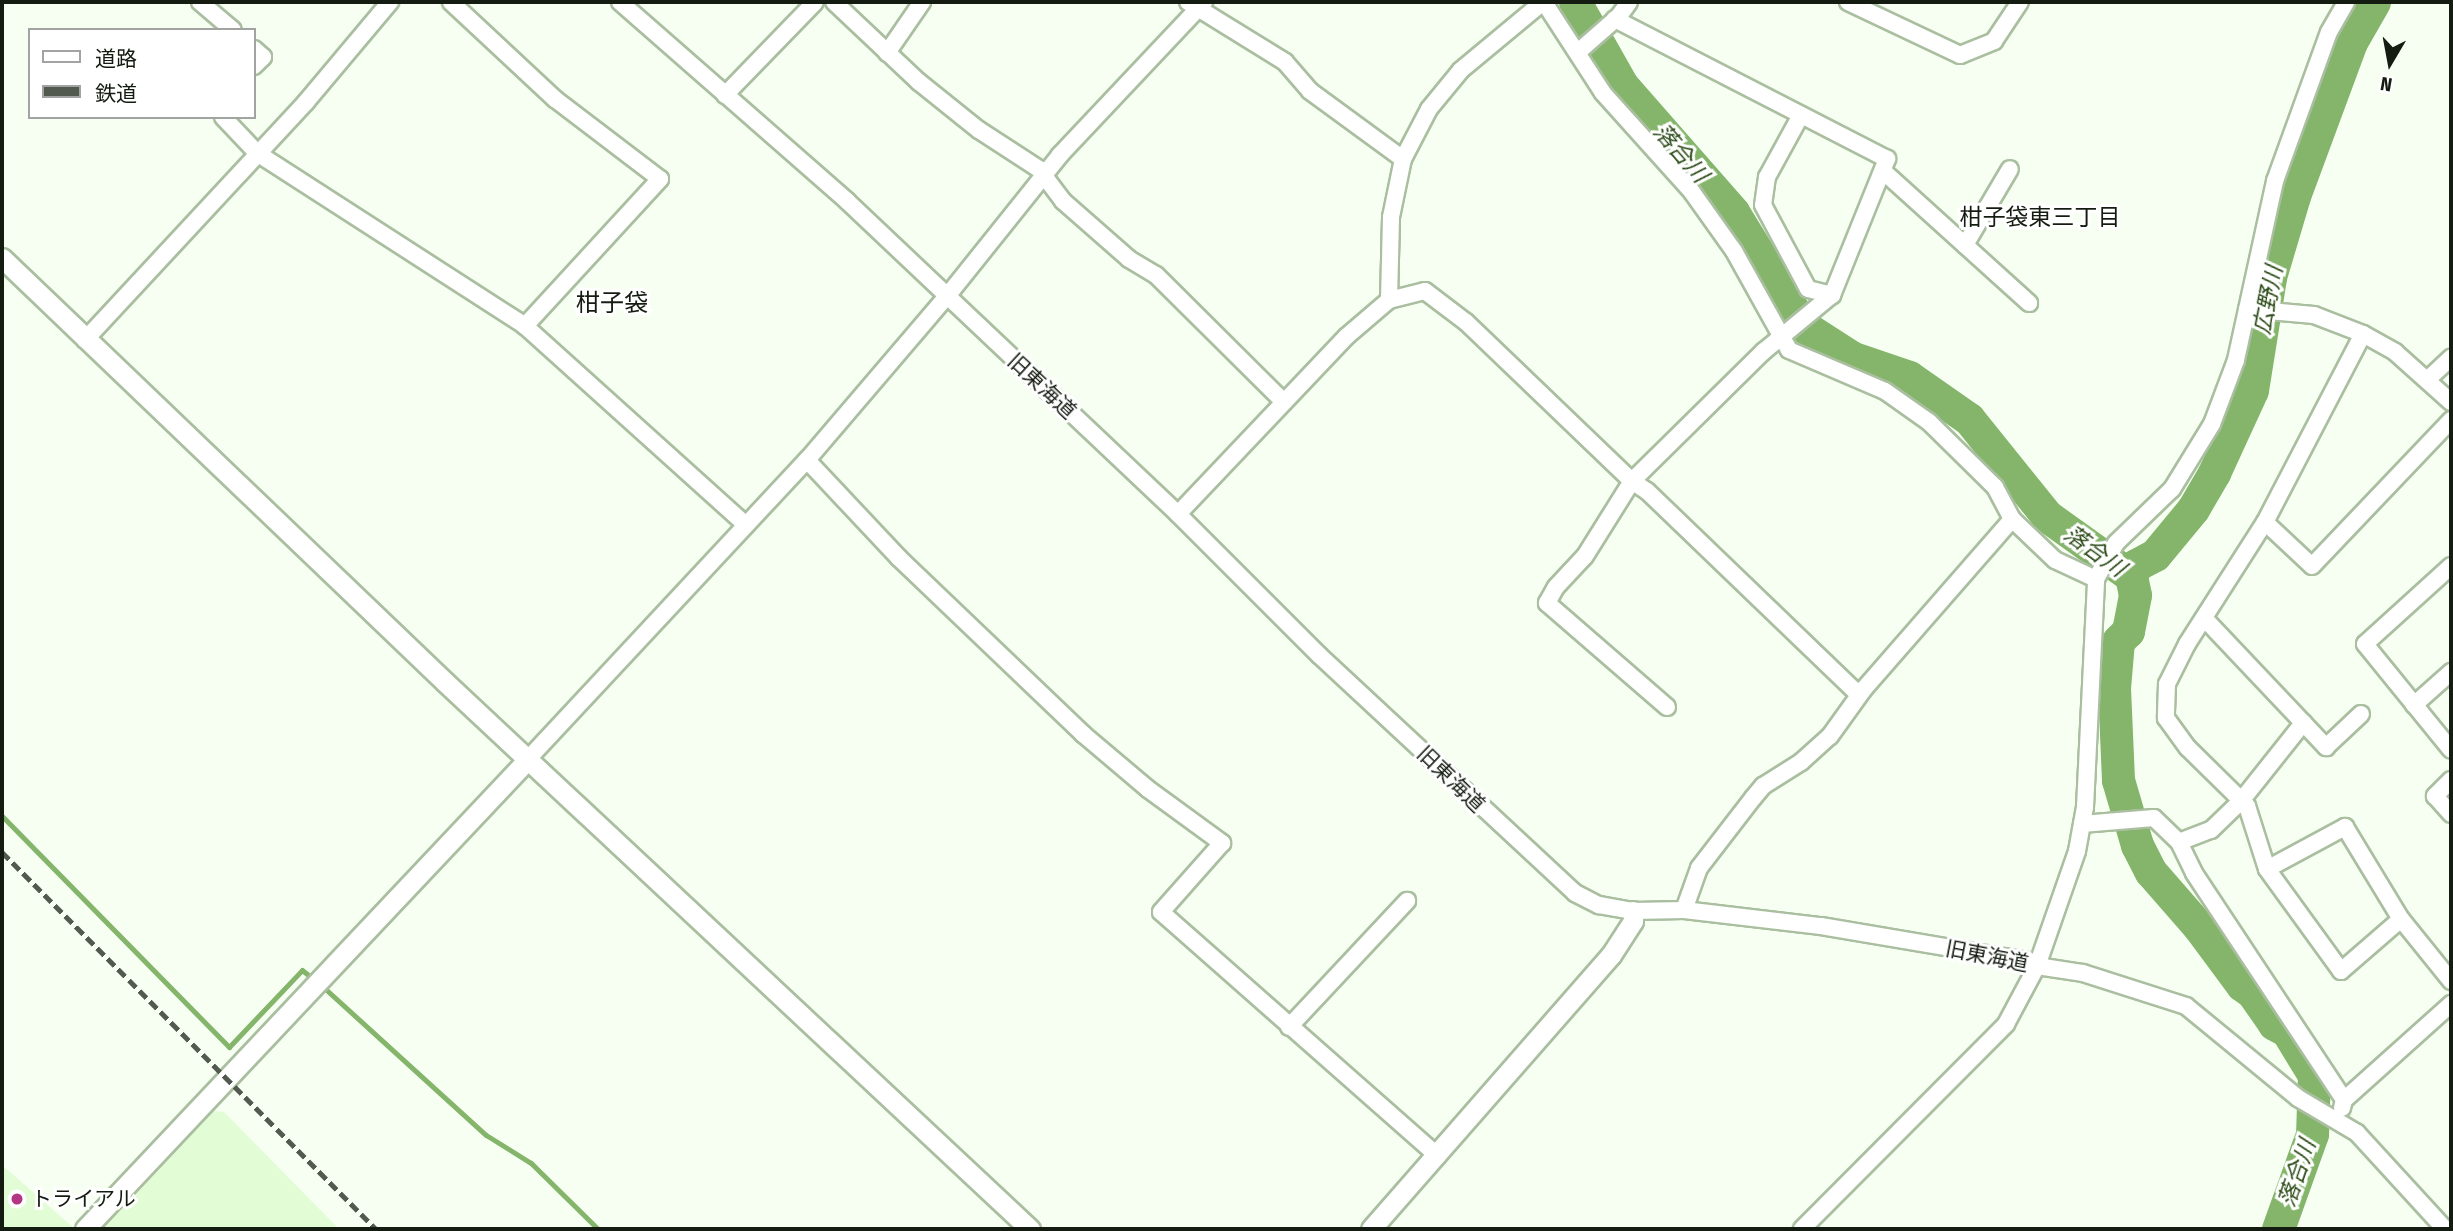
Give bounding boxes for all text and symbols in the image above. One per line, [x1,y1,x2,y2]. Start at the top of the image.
legend [28,28,256,119]
north arrow [2355,28,2425,98]
text: 道路 [95,46,137,72]
text: N [2379,72,2394,96]
text: 鉄道 [95,81,137,107]
water label: 落合川 [1648,118,1714,188]
district label: 柑子袋東三丁目 [1960,203,2120,231]
water label: 広野川 [2248,264,2288,336]
district label: 柑子袋 [576,290,648,318]
street label: 旧東海道 [1003,348,1081,424]
water label: 落合川 [2059,520,2131,582]
street label: 旧東海道 [1412,741,1490,817]
street label: 旧東海道 [1943,936,2031,976]
water label: 落合川 [2273,1136,2321,1210]
place label: トライアル [31,1186,136,1212]
marker: トライアル [9,1191,25,1207]

